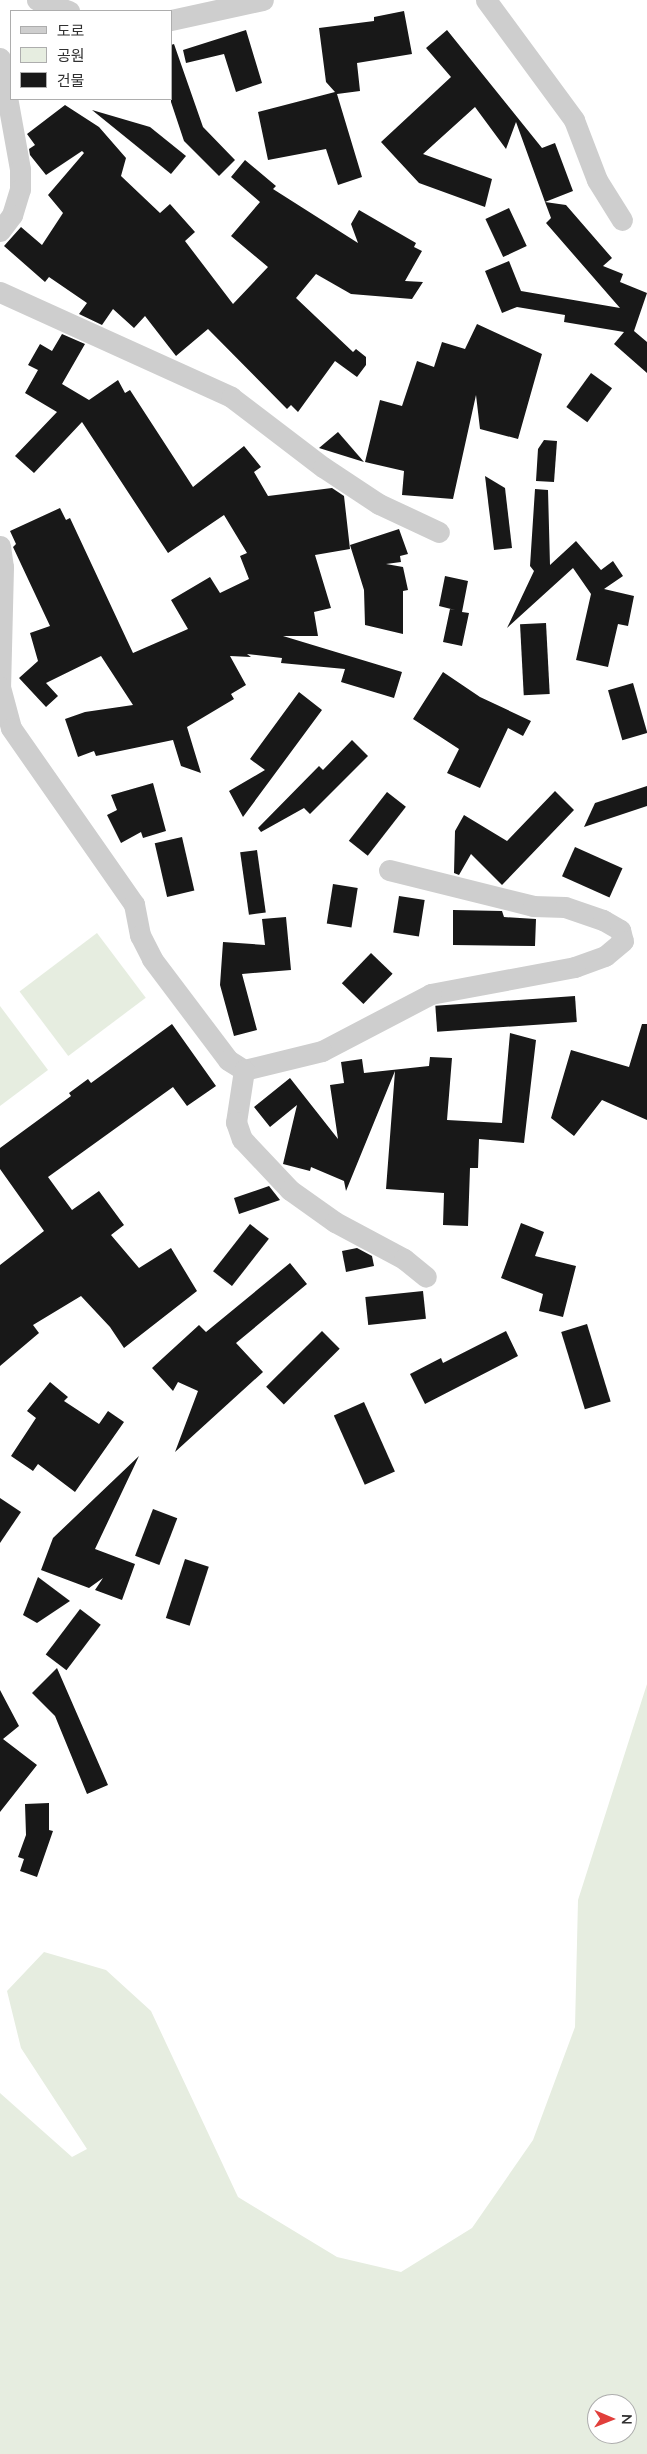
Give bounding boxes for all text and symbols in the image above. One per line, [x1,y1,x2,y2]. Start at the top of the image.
legend [10,10,172,100]
text: 도로 [57,21,85,41]
text: 공원 [57,46,85,66]
text: 건물 [57,71,85,91]
north arrow [587,2394,637,2444]
text: N [617,2414,636,2425]

